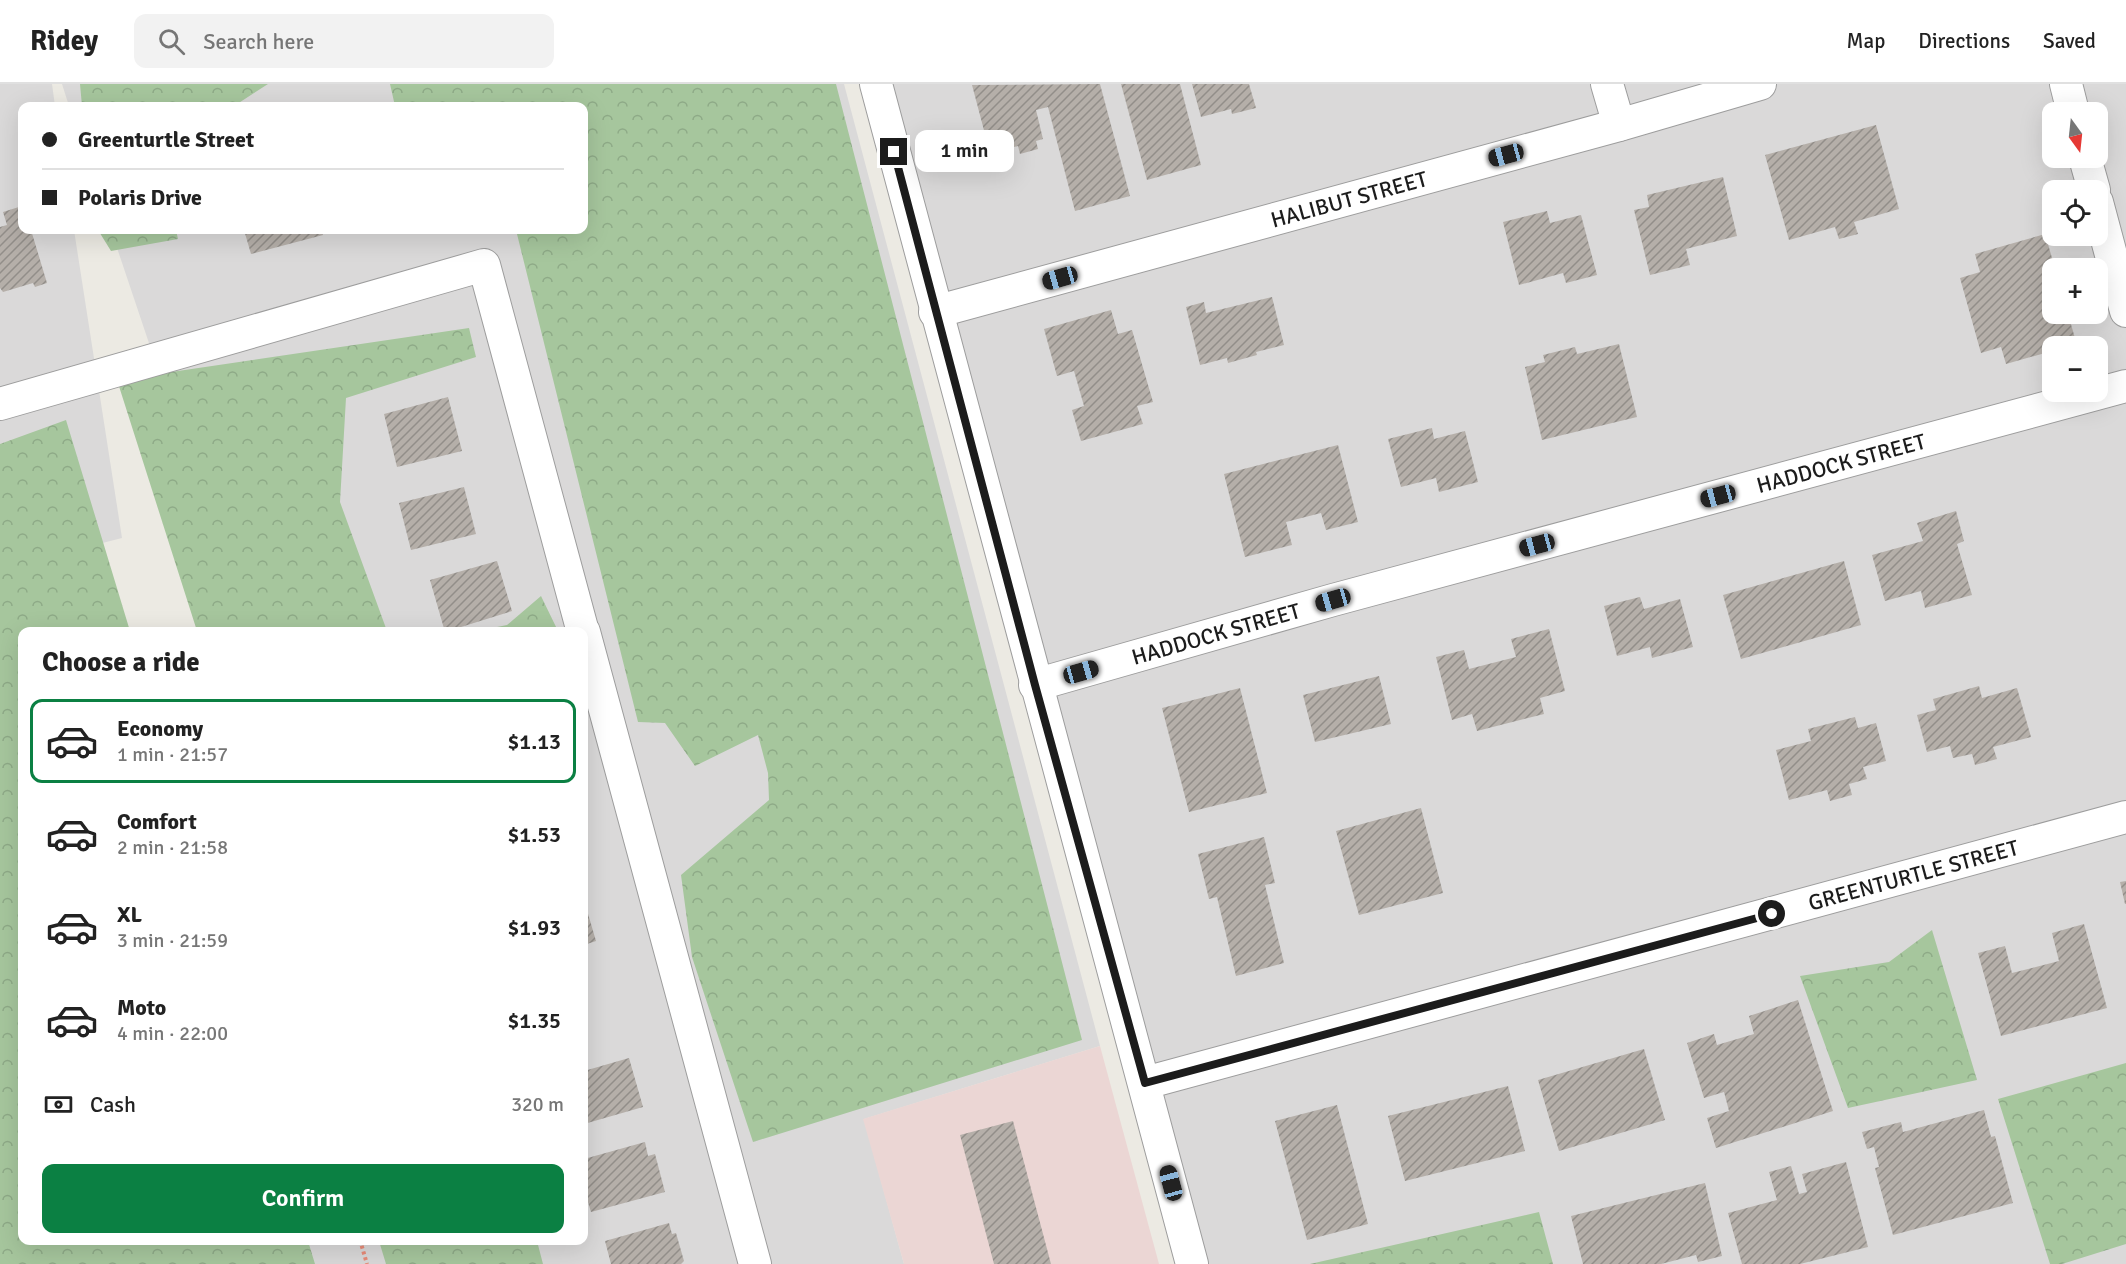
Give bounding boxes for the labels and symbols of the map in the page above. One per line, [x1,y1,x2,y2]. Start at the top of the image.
north arrow [2042,102,2108,168]
callout: 1 min [915,131,1014,173]
route end [880,138,907,165]
car [1486,142,1526,168]
street label: HALIBUT STREET [1268,165,1430,233]
car [1040,264,1080,292]
street label: HADDOCK STREET [1753,427,1929,499]
car [1698,483,1738,509]
car [1517,532,1557,558]
car [1313,586,1353,614]
street label: HADDOCK STREET [1128,597,1303,670]
car [1061,658,1101,686]
street label: GREENTURTLE STREET [1805,833,2021,916]
route start [1758,900,1785,927]
car [1158,1163,1184,1203]

